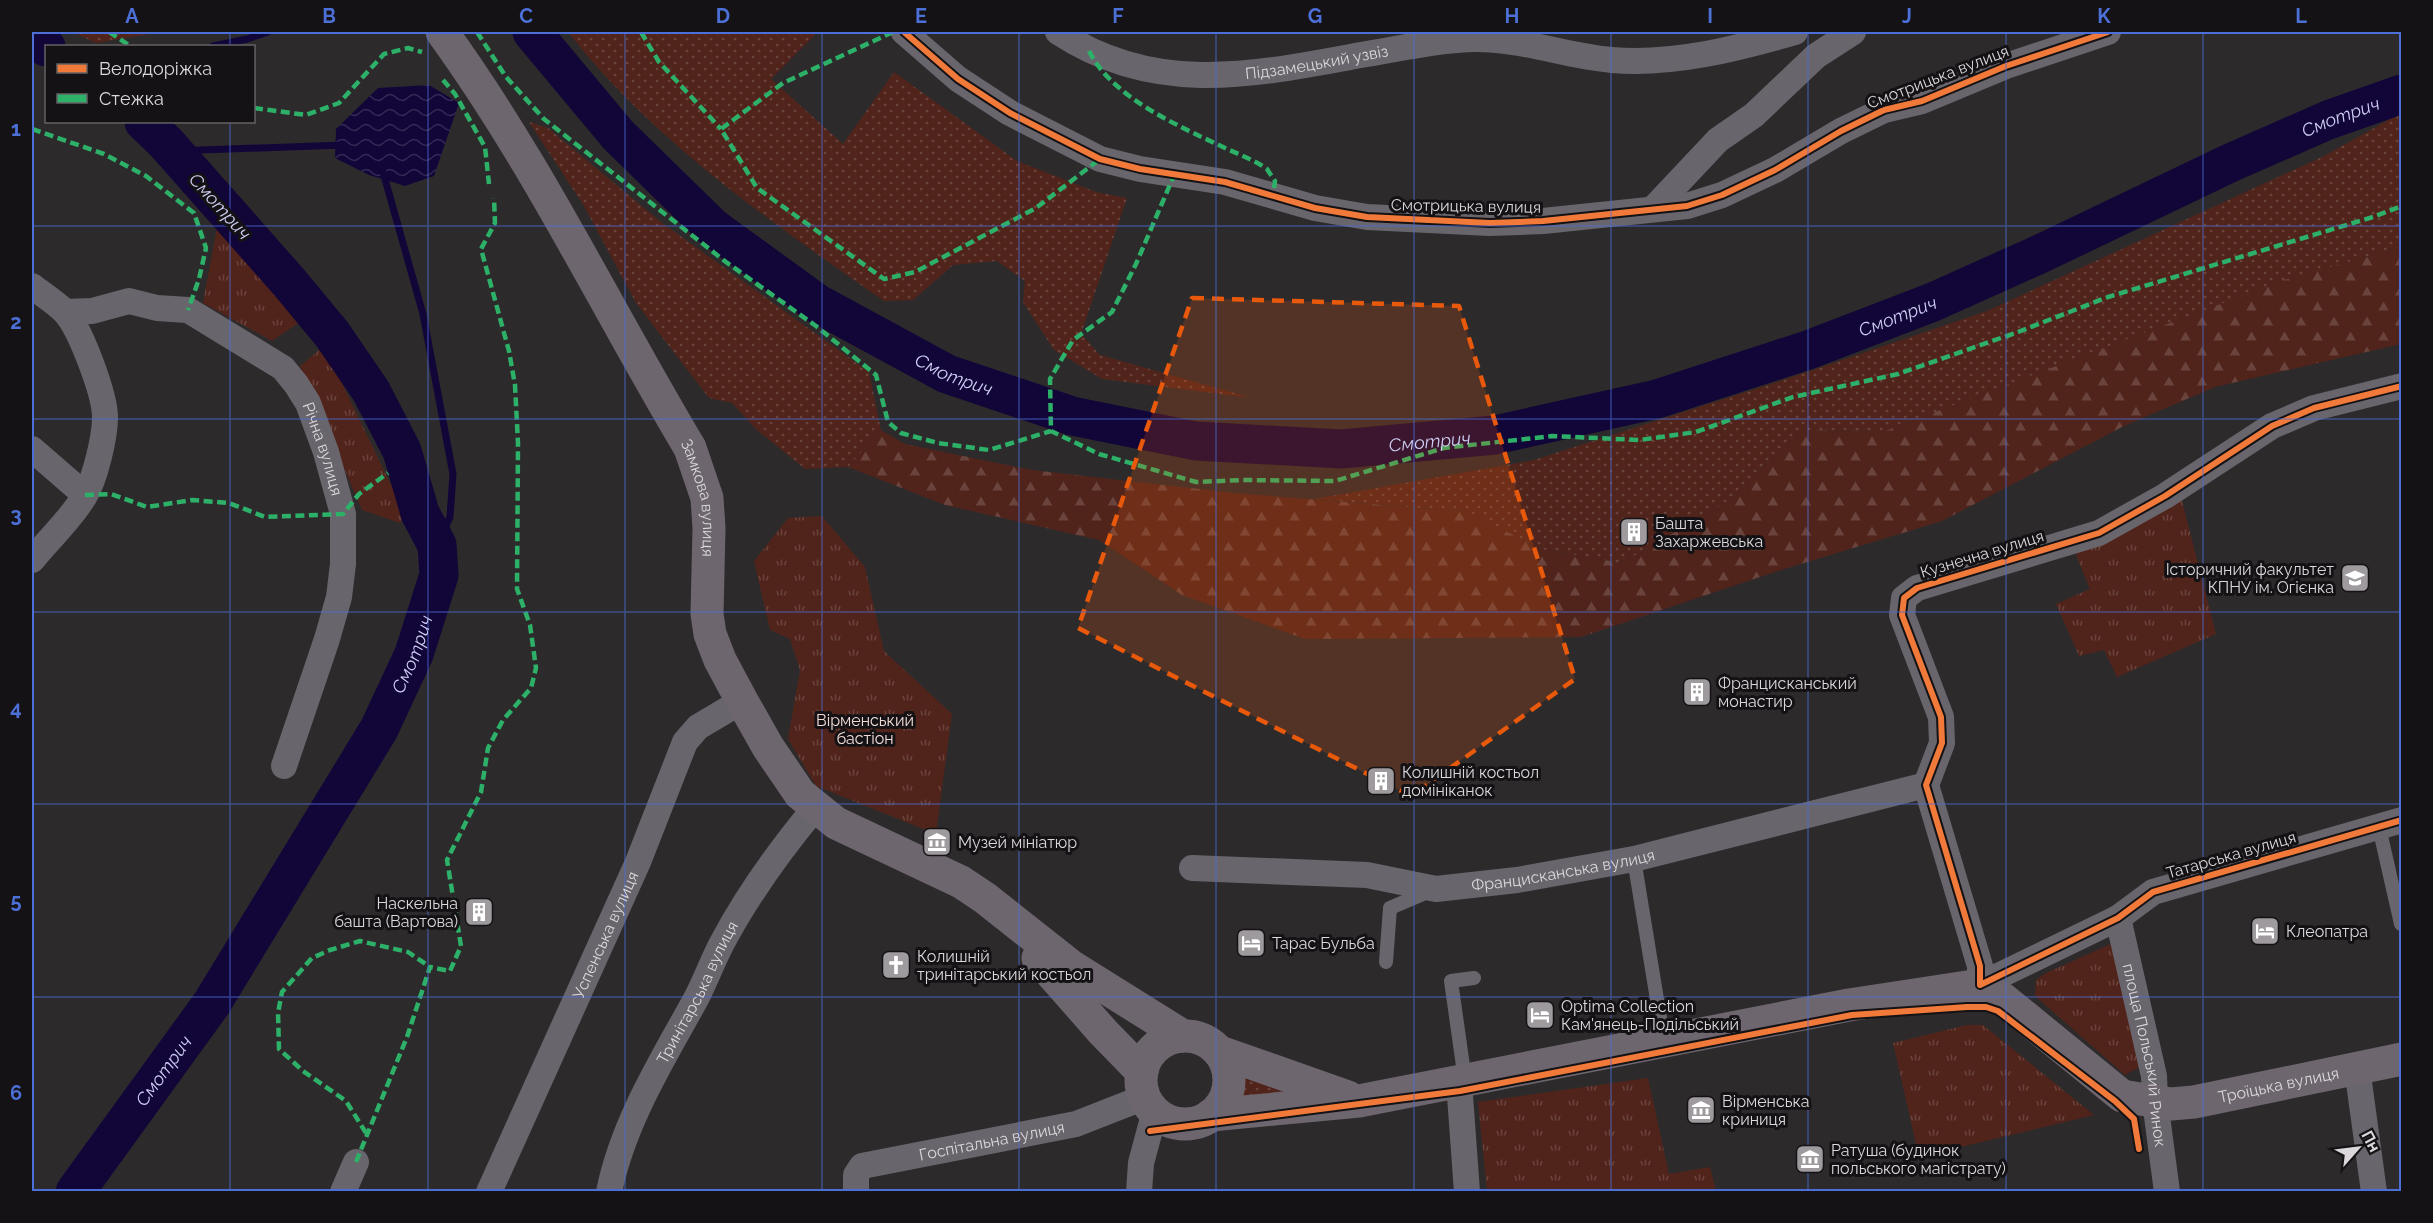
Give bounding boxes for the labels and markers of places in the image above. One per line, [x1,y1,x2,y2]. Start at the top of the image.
place label: Башта Захаржевська [1655,514,1763,551]
building icon: Башта Захаржевська [1618,516,1650,548]
place label: Історичний факультет КПНУ ім. Огієнка [2166,560,2334,597]
school or university icon: Історичний факультет КПНУ ім. Огієнка [2339,562,2371,594]
place label: Францисканський монастир [1718,674,1857,711]
building icon: Францисканський монастир [1681,676,1713,708]
place label: Колишній костьол домініканок [1402,763,1539,800]
building icon: Колишній костьол домініканок [1365,765,1397,797]
museum icon: Музей мініатюр [921,826,953,858]
place label: Музей мініатюр [958,833,1077,852]
place label: Наскельна башта (Вартова) [334,894,458,931]
building icon: Наскельна башта (Вартова) [463,896,495,928]
hotel icon: Клеопатра [2249,915,2281,947]
place label: Клеопатра [2286,922,2368,941]
hotel icon: Тарас Бульба [1235,927,1267,959]
place label: Тарас Бульба [1272,934,1375,953]
place label: Колишній тринітарський костьол [917,947,1091,984]
church icon: Колишній тринітарський костьол [880,949,912,981]
place label: Optima Collection Кам'янець-Подільський [1561,997,1739,1034]
hotel icon: Optima Collection Кам'янець-Подільський [1524,999,1556,1031]
place label: Вірменська криниця [1722,1092,1810,1129]
museum icon: Вірменська криниця [1685,1094,1717,1126]
place label: Ратуша (будинок польського магістрату) [1831,1141,2006,1178]
museum icon: Ратуша (будинок польського магістрату) [1794,1143,1826,1175]

